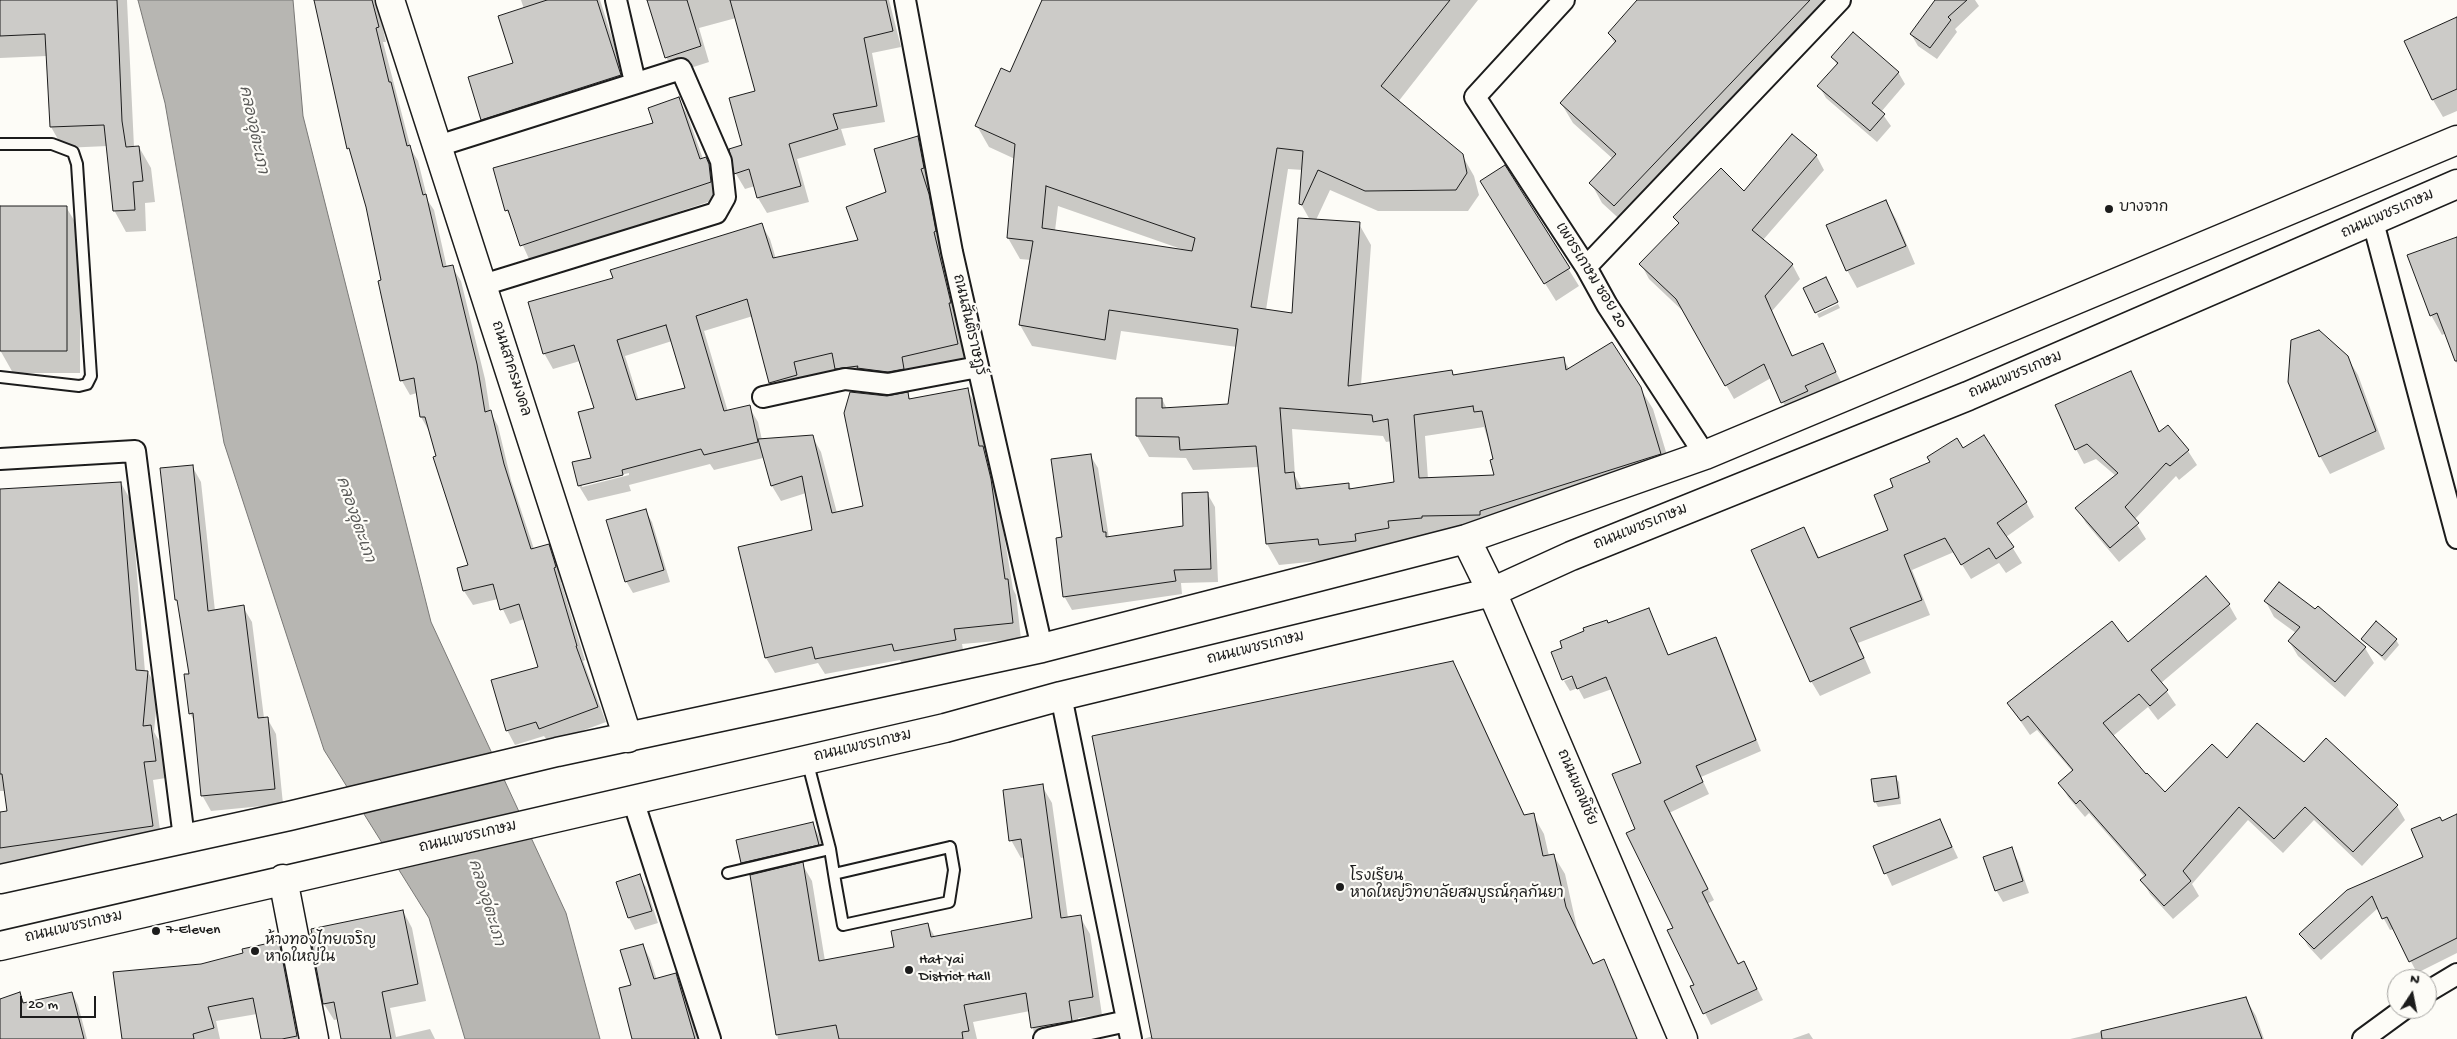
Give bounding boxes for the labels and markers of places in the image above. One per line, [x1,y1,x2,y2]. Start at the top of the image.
place label: บางจาก [2119,200,2168,218]
marker: บางจาก [2103,203,2115,215]
place label: โรงเรียน หาดใหญ่วิทยาลัยสมบูรณ์กุลกันยา [1350,869,1564,904]
marker: โรงเรียน หาดใหญ่วิทยาลัยสมบูรณ์กุลกันยา [1334,881,1346,893]
place label: 7-Eleven [166,922,220,940]
marker: 7-Eleven [150,925,162,937]
place label: ห้างทองไทยเจริญ หาดใหญ่ใน [265,933,376,968]
marker: ห้างทองไทยเจริญ หาดใหญ่ใน [249,945,261,957]
place label: Hat Yai District Hall [919,952,991,987]
marker: Hat Yai District Hall [903,964,915,976]

